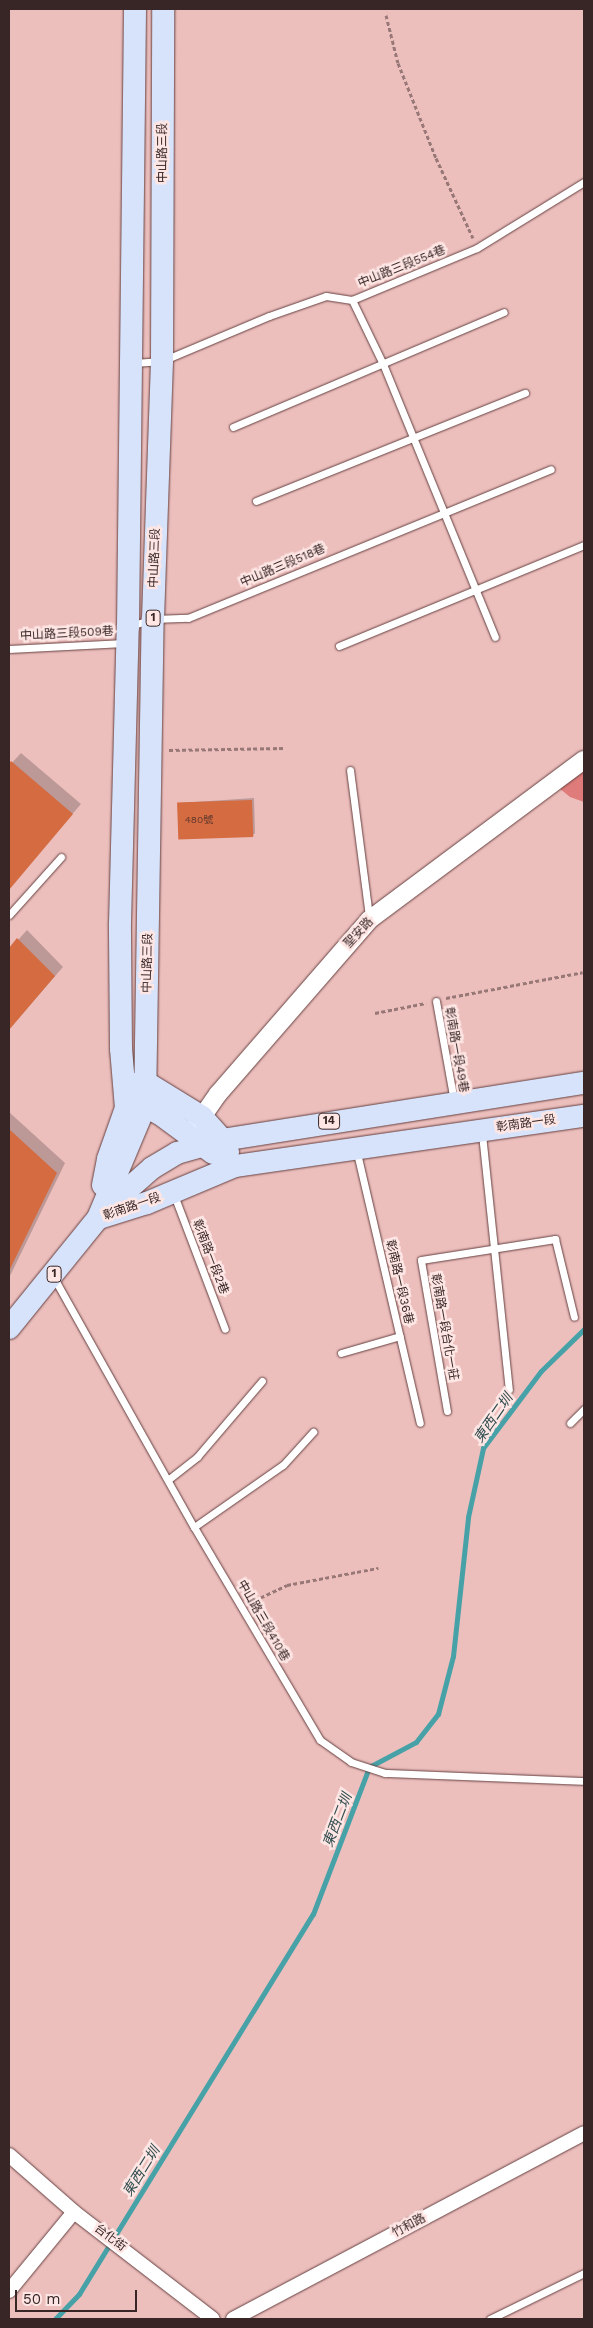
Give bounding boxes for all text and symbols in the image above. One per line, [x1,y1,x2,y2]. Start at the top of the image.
street label: 中山路三段 [156,123,170,183]
street label: 中山路三段554巷 [356,243,448,291]
street label: 中山路三段 [147,528,163,588]
street label: 中山路三段518巷 [238,542,328,590]
road number: 1 [146,610,160,626]
street label: 中山路三段509巷 [20,624,114,644]
house number: 480號 [185,814,213,826]
street label: 聖安路 [341,915,377,951]
street label: 中山路三段 [140,933,156,993]
street label: 彰南路一段49巷 [441,1006,471,1094]
road number: 14 [318,1112,340,1130]
street label: 彰南路一段 [495,1113,557,1135]
street label: 彰南路一段 [101,1190,163,1224]
street label: 彰南路一段2巷 [189,1218,231,1296]
street label: 彰南路一段36巷 [382,1238,416,1326]
road number: 1 [46,1266,62,1282]
street label: 彰南路一段台化一莊 [428,1273,460,1381]
water label: 東西二圳 [470,1390,516,1446]
street label: 中山路三段410巷 [234,1578,292,1664]
water label: 東西二圳 [319,1791,355,1849]
water label: 東西二圳 [119,2143,163,2199]
street label: 竹和路 [390,2211,428,2241]
street label: 台化街 [91,2221,129,2255]
scale bar [18,2280,140,2312]
text: 50 m [23,2290,60,2308]

